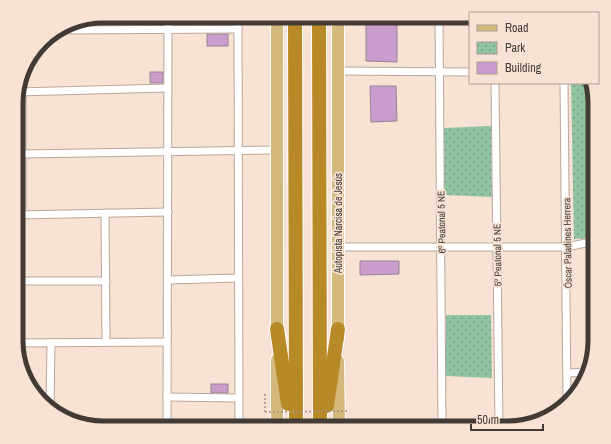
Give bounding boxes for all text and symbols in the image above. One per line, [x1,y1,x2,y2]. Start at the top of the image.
legend [469,12,599,84]
text: Road [505,20,529,36]
text: Park [505,40,525,56]
text: Building [505,60,542,76]
street label: Autopista Narcisa de Jesús [332,173,345,274]
street label: 6º Peatonal 5 NE [434,191,449,253]
street label: Óscar Paladines Herrera [560,197,575,288]
street label: 5º Peatonal 5 NE [490,224,505,286]
scale bar [471,406,543,432]
text: 50 m [477,412,499,428]

